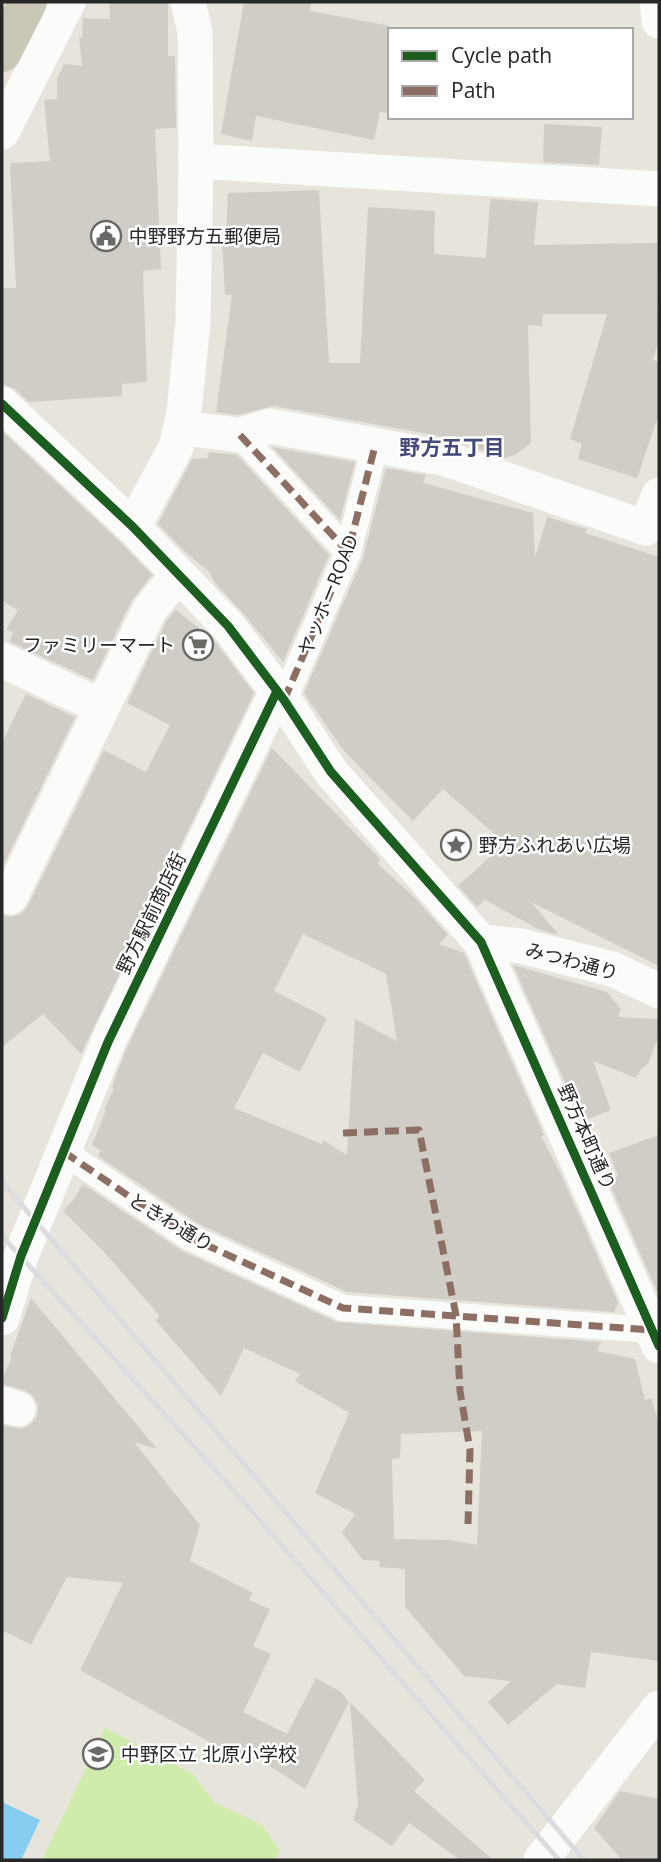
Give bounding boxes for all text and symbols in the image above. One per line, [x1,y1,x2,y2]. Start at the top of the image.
legend [388,28,633,119]
text: Cycle path [451,41,552,69]
text: Path [451,76,496,104]
public building icon: 中野野方五郵便局 [89,219,123,253]
place label: 中野野方五郵便局 [129,223,281,249]
district label: 野方五丁目 [400,433,505,461]
street label: ヤッホーROAD [292,531,364,659]
supermarket icon: ファミリーマート [181,628,215,662]
place label: ファミリーマート [23,632,175,658]
place icon: 野方ふれあい広場 [439,828,473,862]
place label: 野方ふれあい広場 [479,832,631,858]
street label: 野方駅前商店街 [110,848,192,978]
street label: みつわ通り [523,936,621,986]
street label: 野方本町通り [552,1080,622,1194]
street label: ときわ通り [124,1186,218,1258]
school or university icon: 中野区立 北原小学校 [81,1737,115,1771]
place label: 中野区立 北原小学校 [121,1741,297,1767]

